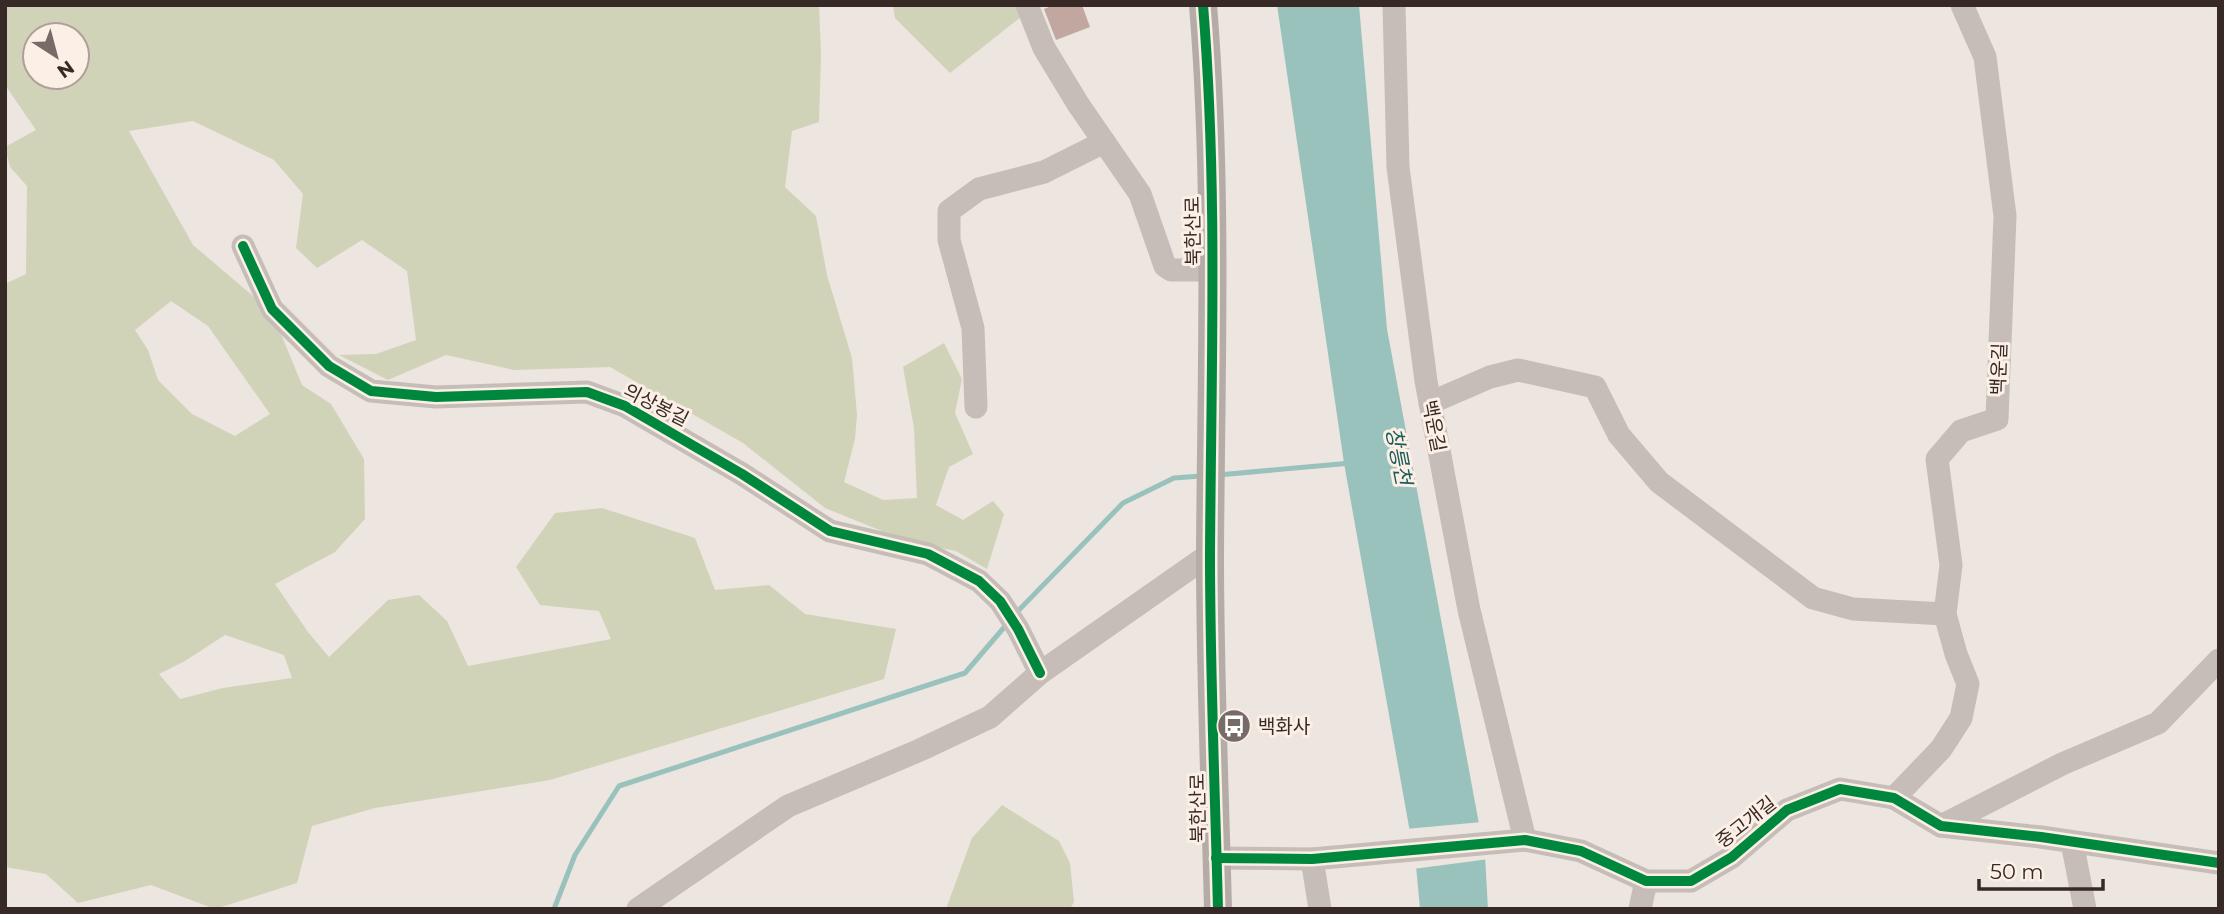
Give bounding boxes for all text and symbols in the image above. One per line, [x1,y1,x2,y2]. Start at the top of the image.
north arrow [21,21,91,91]
text: N [53,56,79,83]
street label: 북한산로 [1181,196,1205,266]
street label: 백운길 [1987,342,2011,396]
street label: 의상봉길 [620,379,692,431]
street label: 백운길 [1418,398,1450,454]
water label: 창릉천 [1381,425,1417,489]
bus stop icon: 백화사 [1215,707,1253,745]
place label: 백화사 [1258,715,1310,738]
street label: 북한산로 [1186,773,1210,843]
street label: 중고개길 [1711,791,1781,853]
scale bar [1979,848,2103,892]
text: 50 m [1990,859,2044,884]

